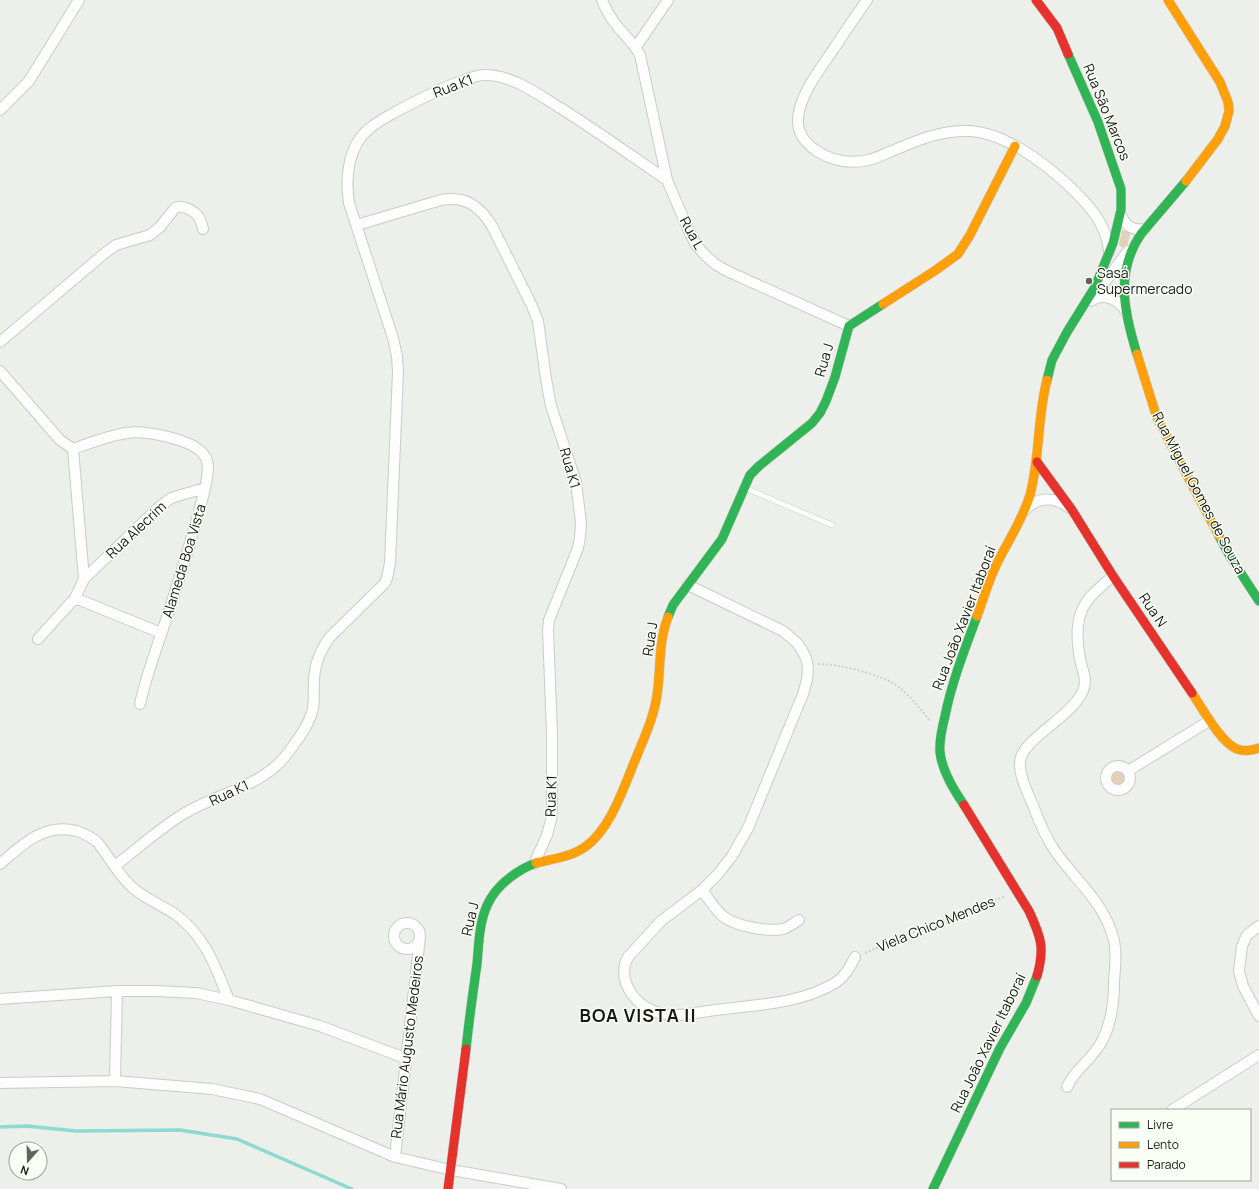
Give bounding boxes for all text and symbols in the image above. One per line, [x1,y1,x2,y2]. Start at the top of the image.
street label: Rua São Marcos [1079,61,1136,163]
street label: Rua K1 [430,69,476,102]
street label: Rua L [676,213,709,253]
place label: Sasá Supermercado [1097,263,1192,298]
marker: Sasá Supermercado [1084,276,1094,286]
street label: Rua J [810,341,837,379]
street label: Rua Miguel Gomes de Souza [1149,408,1250,577]
street label: Rua K1 [556,445,585,490]
street label: Rua Alecrim [101,497,170,562]
street label: Alameda Boa Vista [157,501,210,620]
street label: Rua João Xavier Itaboraí [927,543,1000,693]
street label: Rua N [1135,589,1172,630]
street label: Rua J [637,621,662,657]
street label: Rua K1 [206,775,252,810]
street label: Rua K1 [540,775,561,817]
street label: Viela Chico Mendes [874,891,998,956]
street label: Rua J [456,900,483,938]
street label: Rua Mário Augusto Medeiros [386,954,427,1140]
street label: Rua João Xavier Itaboraí [946,970,1030,1116]
district label: BOA VISTA II [580,1003,696,1027]
legend [1111,1109,1251,1181]
text: Livre [1147,1116,1173,1133]
text: Lento [1147,1136,1179,1153]
north arrow [8,1141,48,1181]
text: Parado [1147,1156,1186,1173]
text: N [18,1162,31,1179]

